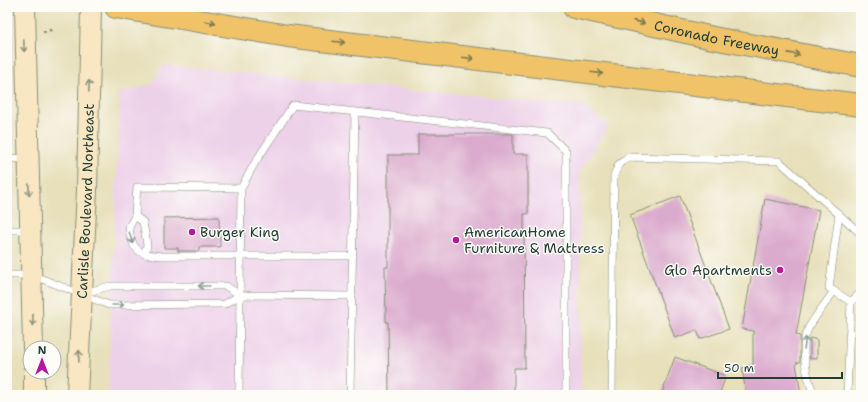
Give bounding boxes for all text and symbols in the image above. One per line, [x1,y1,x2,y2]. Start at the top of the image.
street label: Coronado Freeway [652,16,781,59]
one-way arrow [203,18,216,26]
one-way arrow [632,18,645,26]
one-way arrow [332,38,345,46]
one-way arrow [21,39,28,52]
one-way arrow [787,50,800,58]
one-way arrow [461,54,474,62]
one-way arrow [590,70,603,77]
one-way arrow [85,80,93,93]
street label: Carlisle Boulevard Northeast [73,103,98,299]
one-way arrow [25,183,33,196]
place label: Burger King [200,223,279,241]
place label: AmericanHome Furniture & Mattress [464,223,604,257]
marker: Burger King [187,227,197,237]
one-way arrow [128,231,135,244]
marker: AmericanHome Furniture & Mattress [451,235,461,245]
place label: Glo Apartments [664,261,772,279]
marker: Glo Apartments [775,265,785,275]
one-way arrow [198,282,211,290]
one-way arrow [111,301,124,309]
one-way arrow [29,313,37,326]
one-way arrow [801,337,809,350]
north arrow [22,340,62,380]
text: N [38,343,47,358]
one-way arrow [75,350,83,363]
scale bar [718,354,842,380]
text: 50 m [724,360,754,376]

